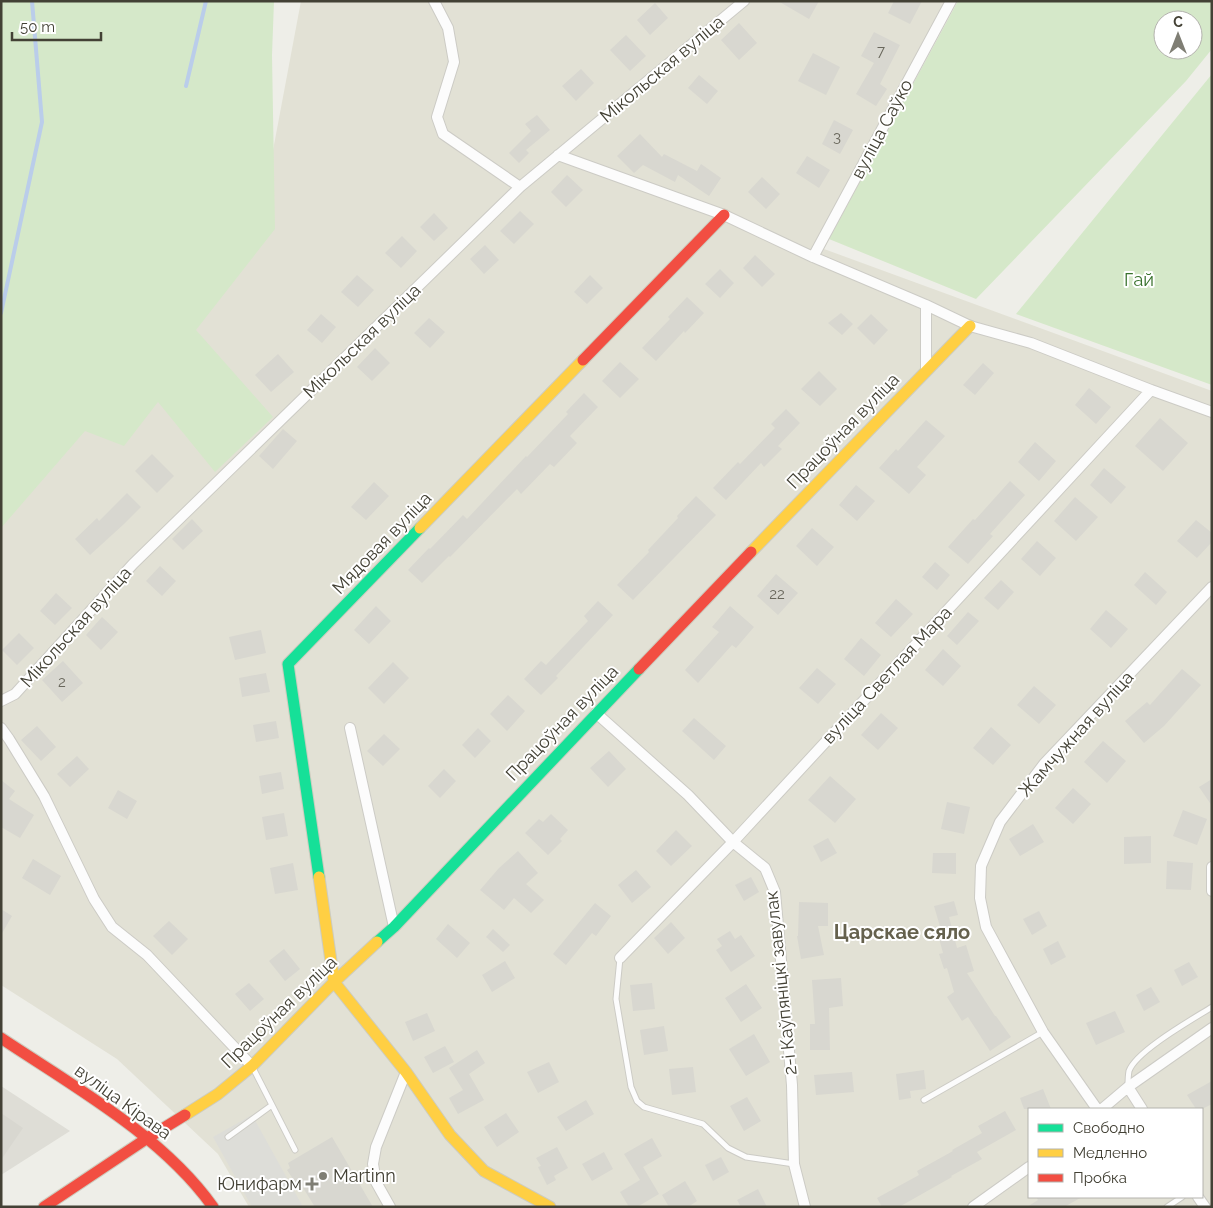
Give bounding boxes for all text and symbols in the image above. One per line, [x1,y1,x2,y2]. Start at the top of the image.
scale bar [12,10,101,42]
north arrow [1153,10,1203,60]
street label: Мікольская вуліца [596,11,728,126]
text: С [1173,14,1183,30]
text: 50 m [20,18,55,36]
house number: 7 [877,42,885,60]
street label: вуліца Саўко [847,75,917,182]
house number: 3 [833,128,841,146]
park label: Гай [1124,269,1154,290]
street label: Мікольская вуліца [299,279,425,402]
street label: Працоўная вуліца [782,369,903,493]
street label: Мядовая вуліца [328,487,436,598]
street label: Мікольская вуліца [16,562,135,691]
house number: 22 [769,585,785,603]
street label: вуліца Светлая Мара [818,602,956,748]
street label: Працоўная вуліца [501,661,622,785]
street label: Жамчужная вуліца [1014,667,1137,801]
house number: 2 [58,673,66,691]
street label: 2-і Каўпяніцкі завулак [760,890,801,1076]
district label: Царскае сяло [834,920,970,944]
street label: Працоўная вуліца [217,951,341,1072]
street label: вуліца Кірава [71,1060,176,1144]
legend [1028,1108,1203,1198]
text: Свободно [1073,1119,1145,1137]
text: Медленно [1073,1144,1147,1162]
place label: Martinn [333,1165,396,1186]
text: Пробка [1073,1169,1127,1187]
marker: Martinn [317,1170,329,1182]
place label: Юнифарм [217,1173,302,1194]
marker: Юнифарм [306,1178,318,1190]

